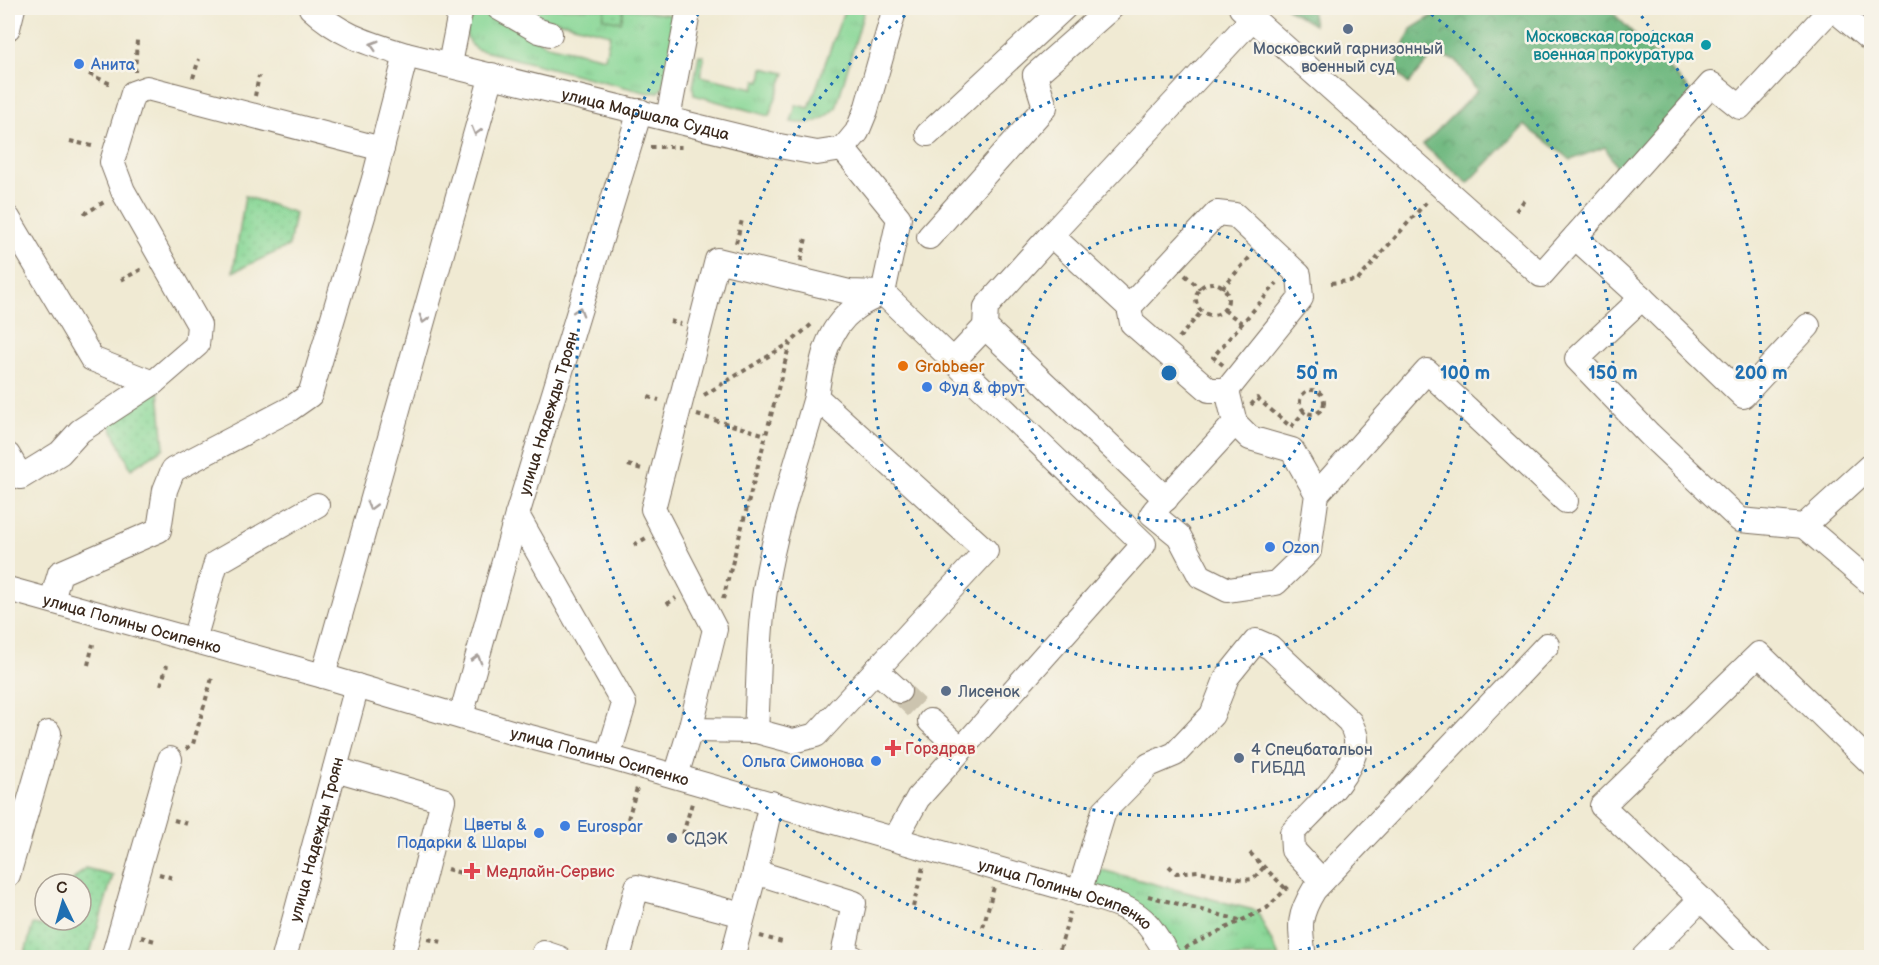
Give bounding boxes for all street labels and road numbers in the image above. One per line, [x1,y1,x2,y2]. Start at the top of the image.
street label: улица Маршала Судца [560,85,732,145]
street label: улица Надежды Троян [516,330,583,498]
street label: улица Полины Осипенко [41,591,223,658]
street label: улица Полины Осипенко [508,724,691,791]
street label: улица Надежды Троян [286,755,349,924]
street label: улица Полины Осипенко [976,856,1156,934]

